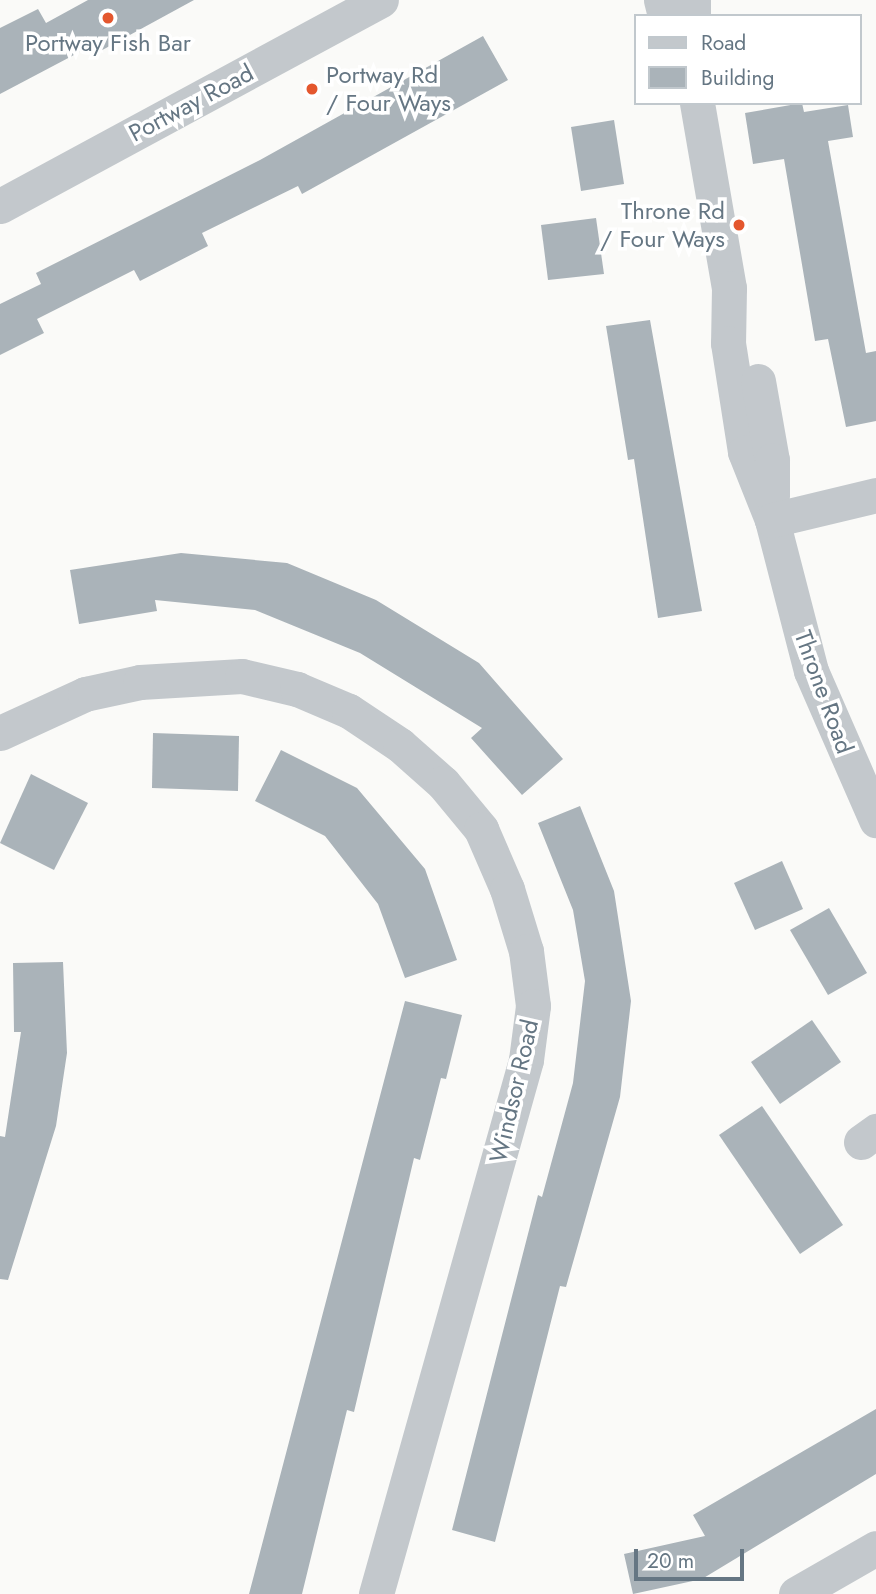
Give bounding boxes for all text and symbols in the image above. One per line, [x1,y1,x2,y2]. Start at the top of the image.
marker: Portway Fish Bar [100,10,116,26]
legend [634,14,862,105]
text: Road [701,28,746,58]
place label: Portway Fish Bar [25,29,191,57]
street label: Portway Road [124,58,258,148]
place label: Portway Rd / Four Ways [326,61,451,117]
text: Building [701,63,774,93]
marker: Portway Rd / Four Ways [304,81,320,97]
place label: Throne Rd / Four Ways [600,197,725,253]
marker: Throne Rd / Four Ways [731,217,747,233]
street label: Throne Road [788,627,860,757]
street label: Windsor Road [484,1017,544,1165]
scale bar [638,1534,748,1578]
text: 20 m [647,1546,694,1576]

